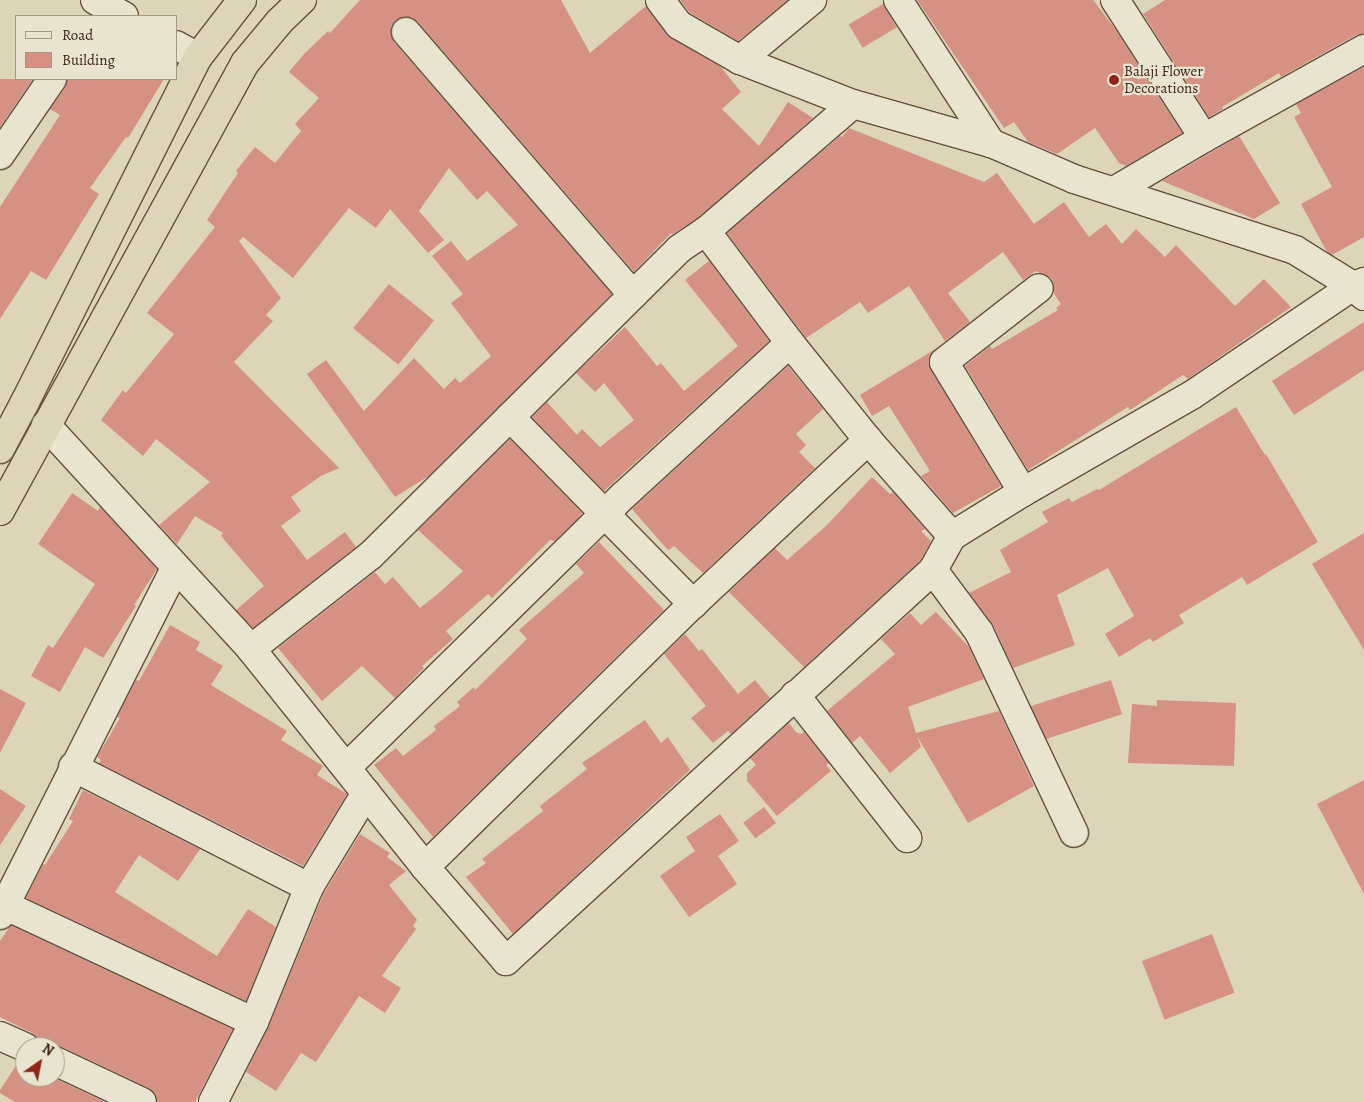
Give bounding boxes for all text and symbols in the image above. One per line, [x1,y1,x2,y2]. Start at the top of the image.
legend [15,15,178,80]
text: Road [62,25,93,45]
text: Building [62,50,115,70]
place label: Balaji Flower Decorations [1124,62,1203,97]
marker: Balaji Flower Decorations [1108,74,1120,86]
north arrow [15,1037,65,1087]
text: N [38,1039,57,1061]

